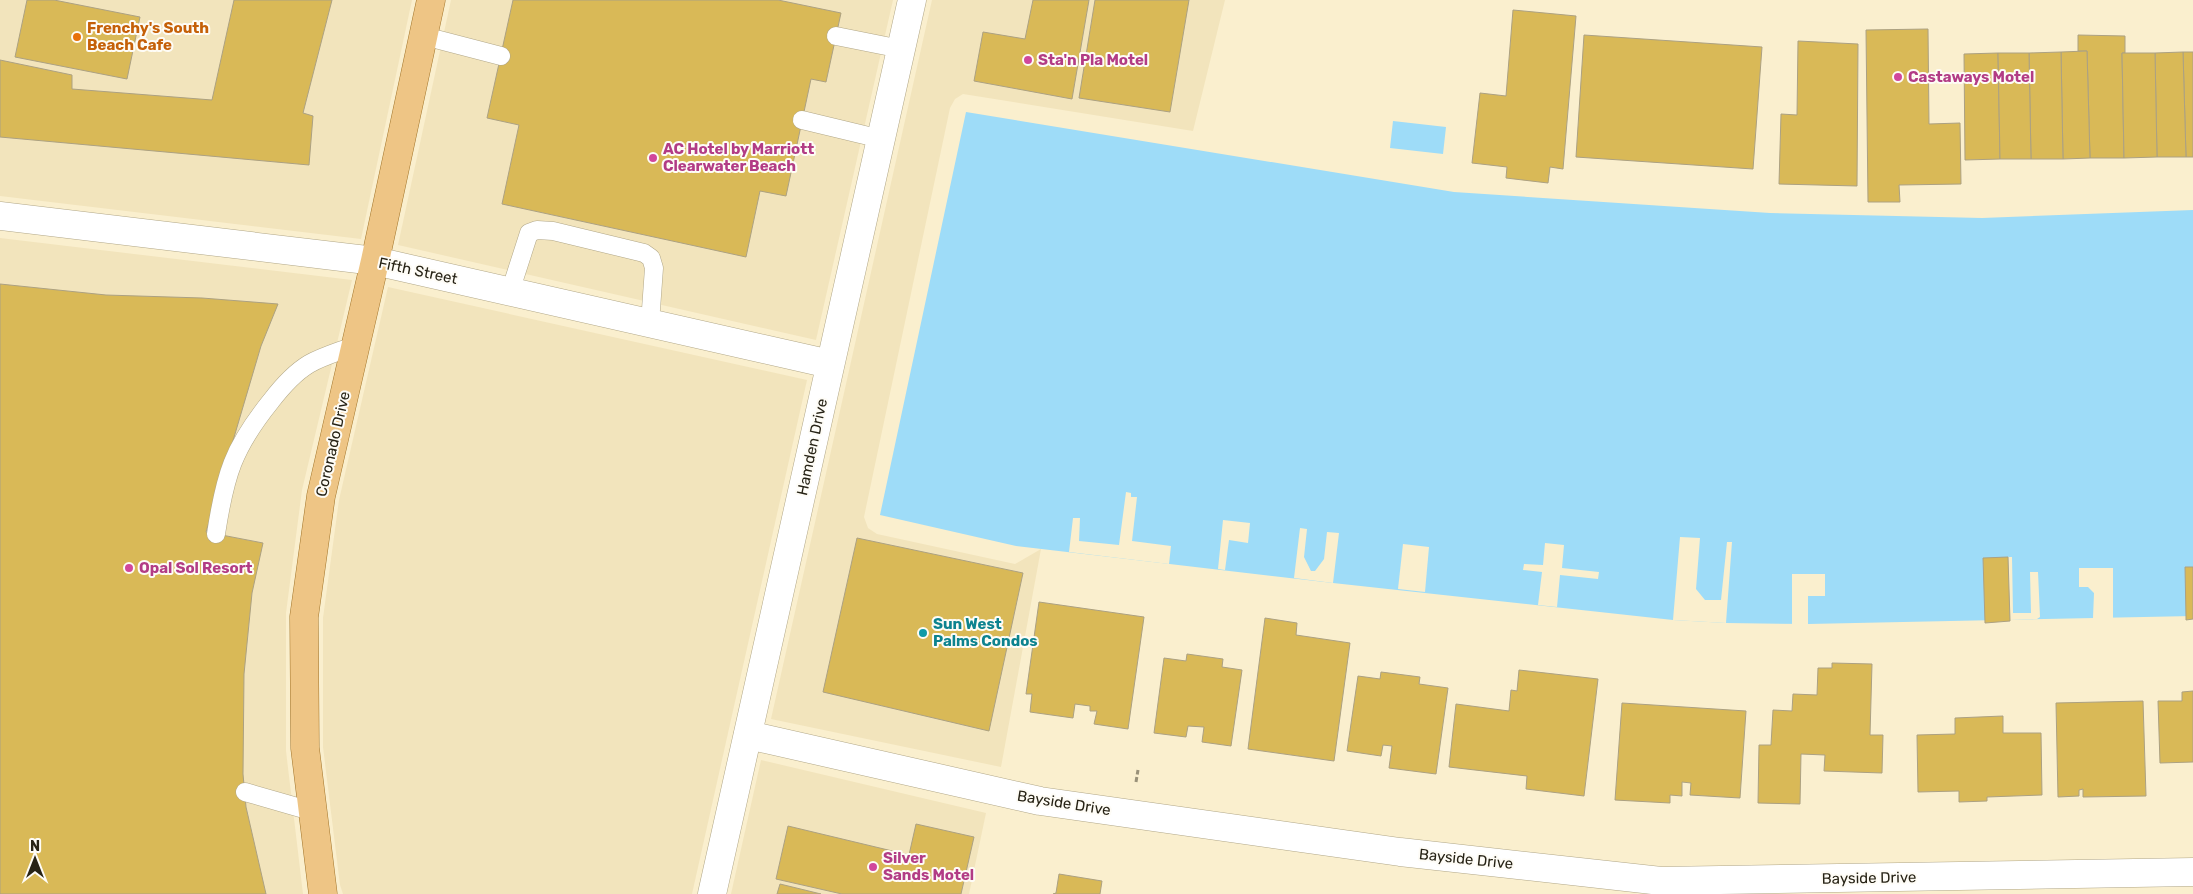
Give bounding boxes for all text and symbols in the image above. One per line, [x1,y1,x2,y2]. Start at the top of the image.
place label: Frenchy's South Beach Cafe [87,19,209,54]
marker: Frenchy's South Beach Cafe [71,31,83,43]
place label: Sta'n Pla Motel [1038,51,1148,69]
marker: Sta'n Pla Motel [1022,54,1034,66]
place label: Castaways Motel [1908,68,2034,86]
marker: Castaways Motel [1892,71,1904,83]
place label: AC Hotel by Marriott Clearwater Beach [663,140,814,175]
marker: AC Hotel by Marriott Clearwater Beach [647,152,659,164]
street label: Fifth Street [377,254,459,288]
street label: Coronado Drive [312,390,354,498]
street label: Hamden Drive [793,397,831,497]
place label: Opal Sol Resort [139,559,253,577]
marker: Opal Sol Resort [123,562,135,574]
place label: Sun West Palms Condos [933,615,1038,650]
marker: Sun West Palms Condos [917,627,929,639]
street label: Bayside Drive [1016,787,1112,819]
north arrow [10,834,60,884]
text: N [30,838,40,855]
street label: Bayside Drive [1418,845,1514,873]
place label: Silver Sands Motel [883,849,974,884]
marker: Silver Sands Motel [867,861,879,873]
street label: Bayside Drive [1822,868,1916,888]

